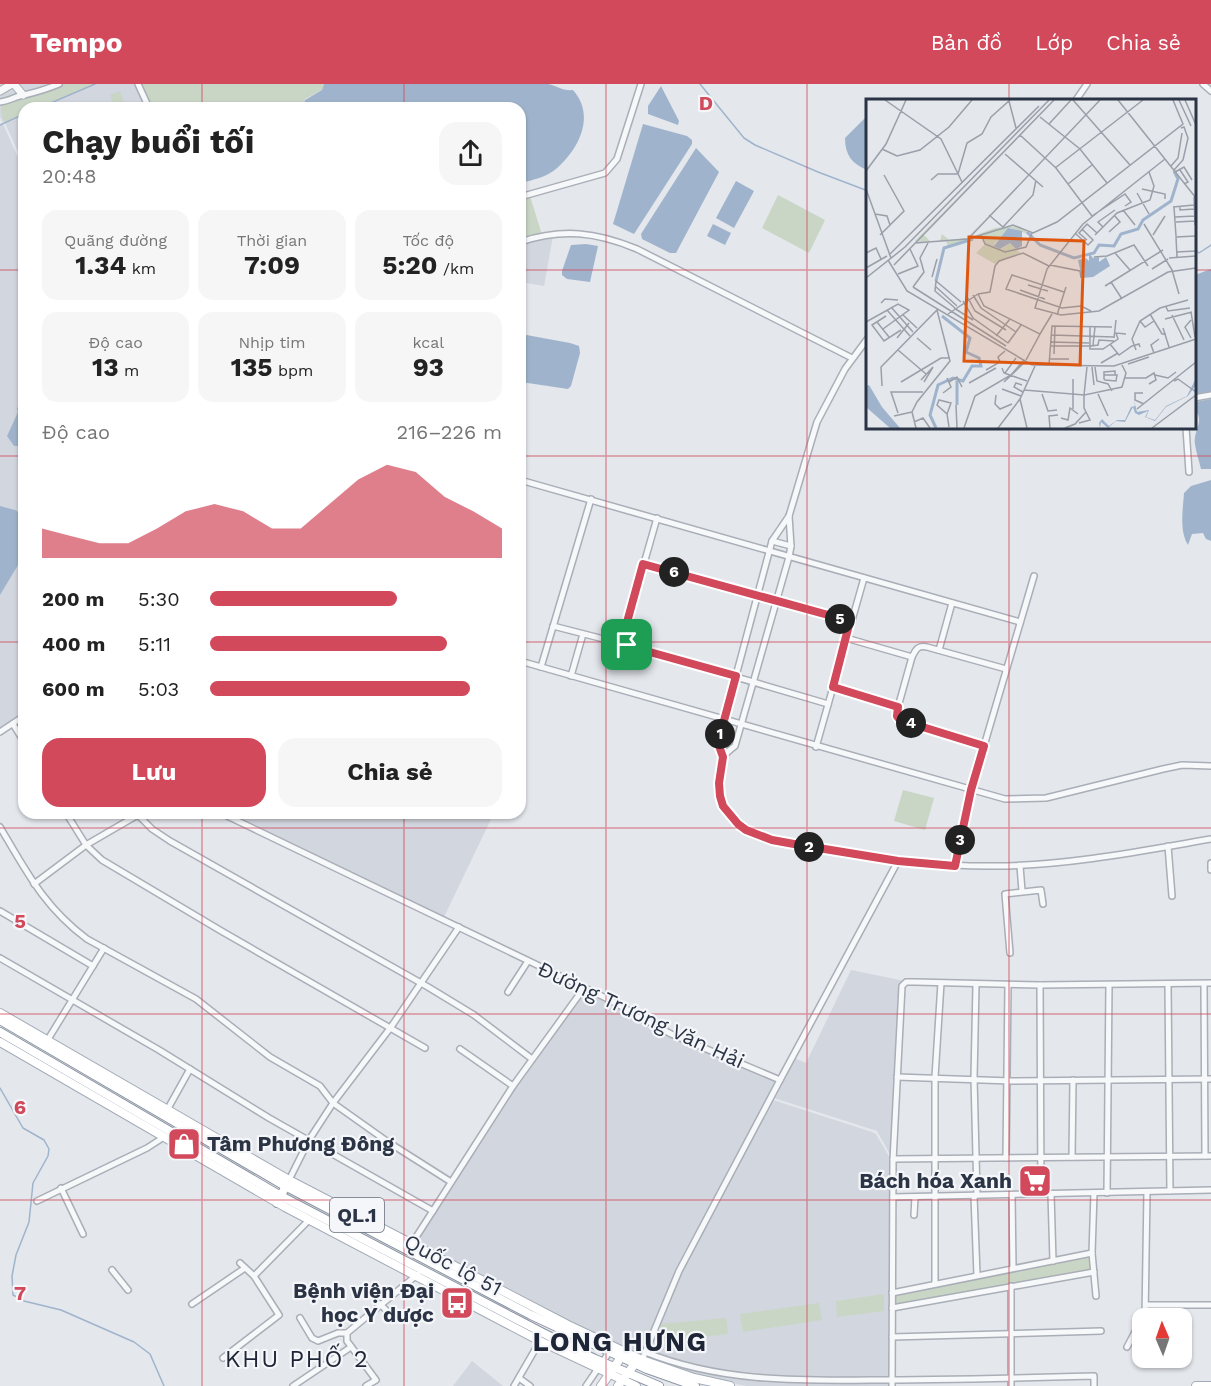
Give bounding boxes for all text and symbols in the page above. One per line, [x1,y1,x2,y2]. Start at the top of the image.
text: Tempo [30,26,123,59]
text: Bản đồ [931,30,1002,55]
text: Lớp [1035,30,1073,55]
text: Chia sẻ [1106,30,1181,55]
text: D [699,91,713,115]
inset map [866,99,1196,429]
text: Chạy buổi tối [42,122,254,161]
button: share [439,122,502,185]
text: 20:48 [42,164,97,188]
text: Quãng đường [64,231,167,250]
text: Thời gian [237,231,307,250]
text: Tốc độ [403,231,454,250]
text: 1.34 [75,250,126,280]
text: 7:09 [244,250,300,280]
text: 5:20 [382,250,438,280]
text: km [126,259,156,278]
text: /km [438,259,474,278]
text: Độ cao [88,333,143,352]
text: Nhịp tim [238,333,306,352]
text: kcal [412,333,444,352]
text: 13 [92,352,119,382]
text: 135 [231,352,273,382]
text: 93 [413,352,444,382]
text: m [119,361,139,380]
text: bpm [273,361,313,380]
text: Độ cao [42,420,110,444]
text: 216–226 m [397,420,502,444]
pin: 6 [659,557,689,587]
text: 6 [669,562,679,581]
text: 200 m [42,587,104,611]
text: 5:30 [138,587,180,611]
pin: 5 [825,604,855,634]
text: 5 [835,609,845,628]
pin [601,619,652,670]
icon: arrive [610,628,643,661]
text: 400 m [42,632,105,656]
text: 5:11 [138,632,171,656]
text: 600 m [42,677,105,701]
text: 5:03 [138,677,179,701]
pin: 4 [896,708,926,738]
text: 4 [906,713,916,732]
pin: 1 [705,719,735,749]
text: 1 [717,724,723,743]
button: Lưu [42,738,266,807]
button: Chia sẻ [278,738,502,807]
pin: 3 [945,825,975,855]
text: 3 [955,830,965,849]
pin: 2 [794,832,824,862]
text: 2 [804,837,814,856]
text: 5 [14,909,26,933]
street label: Đường Trương Văn Hải [534,956,748,1073]
text: 6 [14,1095,26,1119]
shop icon: Tâm Phương Đông [166,1126,202,1162]
place label: Tâm Phương Đông [207,1131,394,1156]
supermarket icon: Bách hóa Xanh [1017,1163,1053,1199]
place label: Bách hóa Xanh [859,1168,1012,1193]
road number: QL.1 [330,1198,384,1232]
street label: Quốc lộ 51 [400,1228,506,1301]
place label: Bệnh viện Đại học Y dược [293,1278,434,1327]
text: 7 [14,1281,26,1305]
bus stop icon: Bệnh viện Đại học Y dược [439,1285,475,1321]
north arrow [1132,1308,1192,1368]
map controls [1132,1308,1192,1368]
district label: LONG HƯNG [532,1326,708,1358]
district label: KHU PHỐ 2 [225,1343,369,1373]

